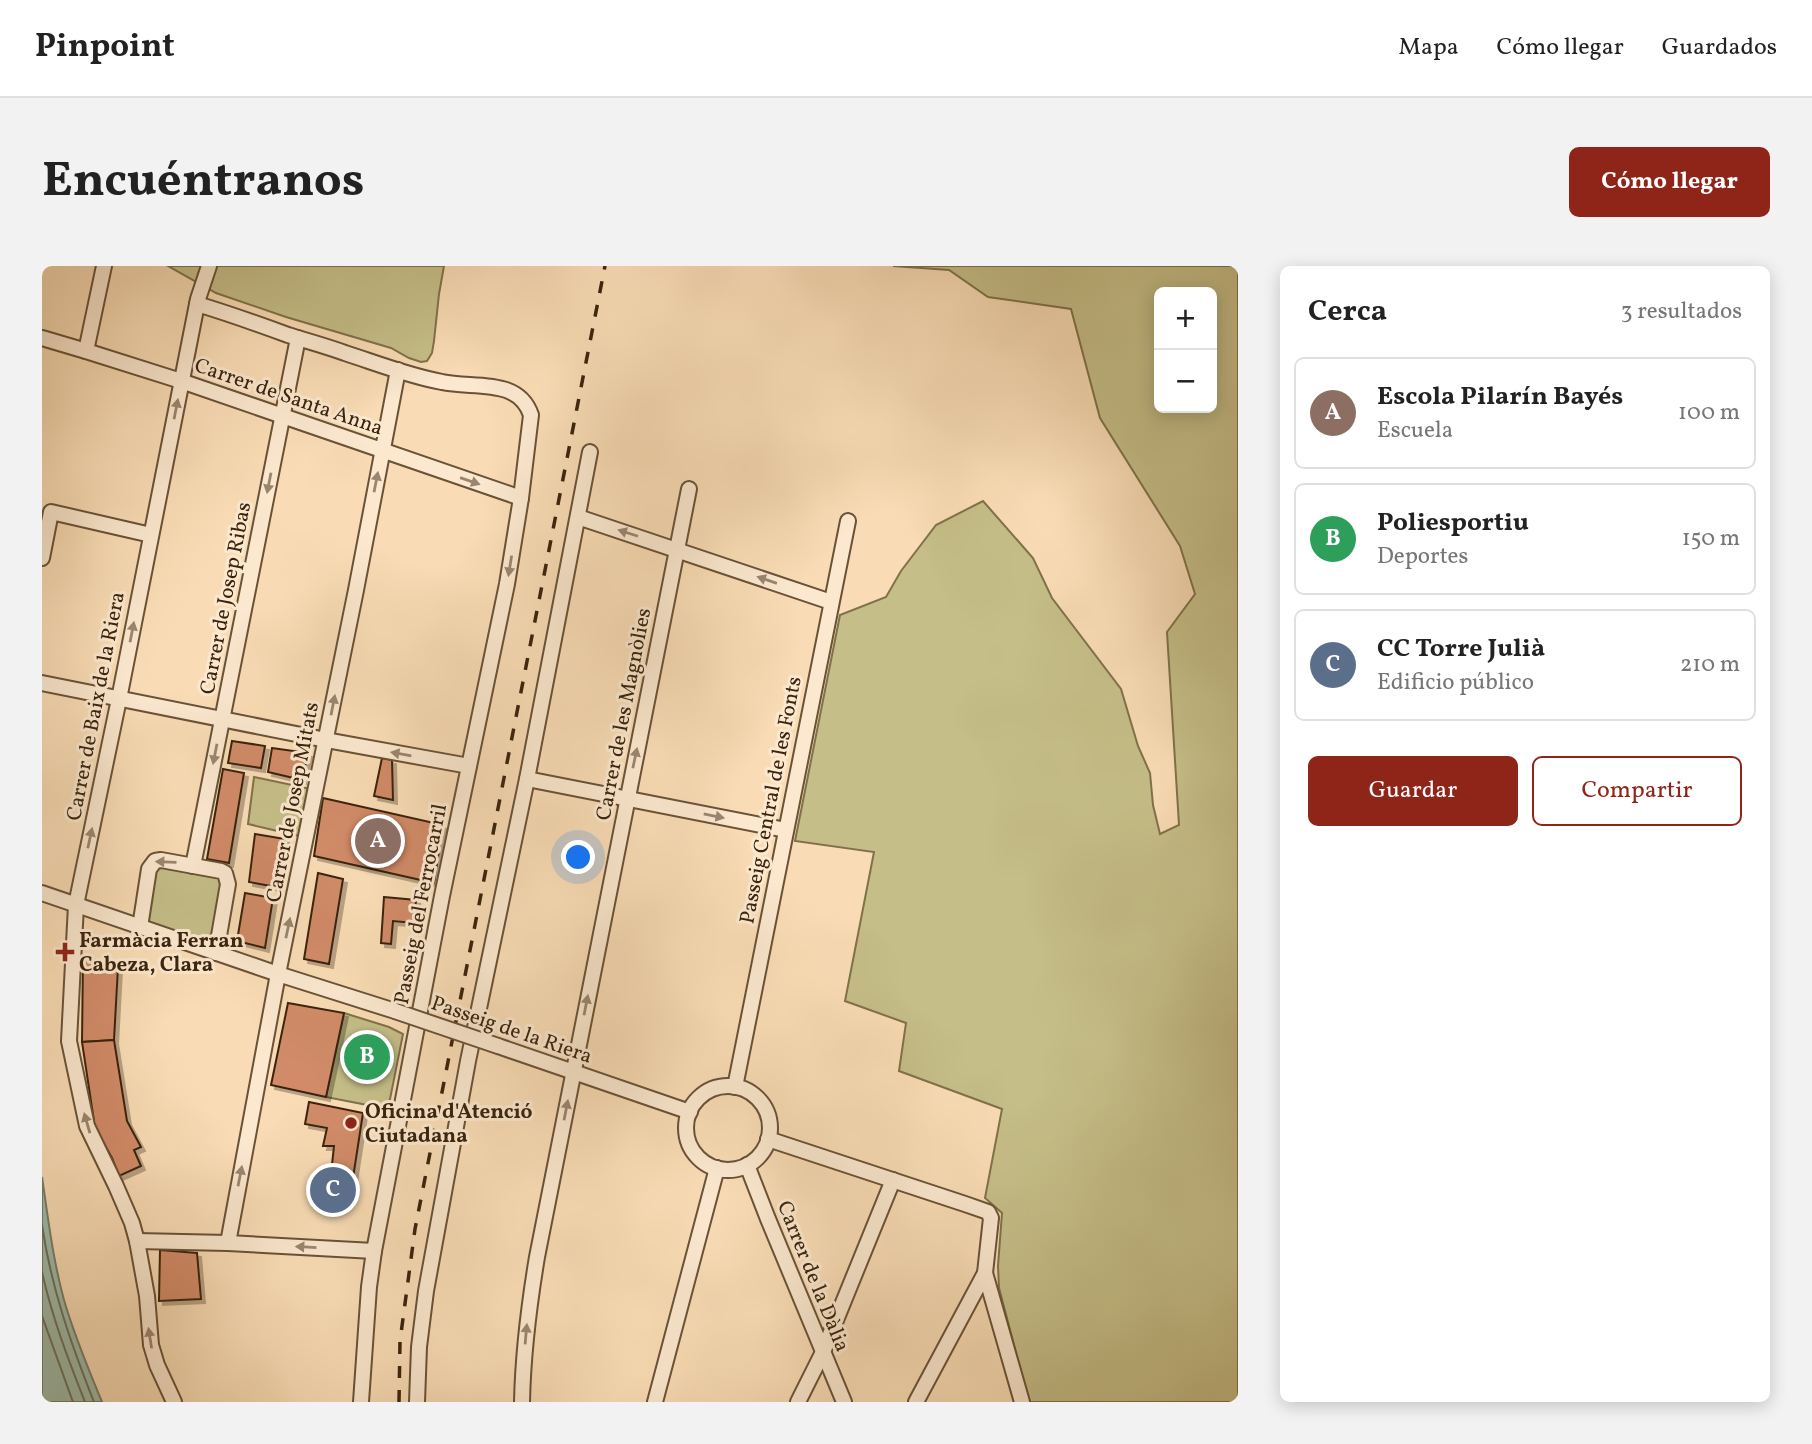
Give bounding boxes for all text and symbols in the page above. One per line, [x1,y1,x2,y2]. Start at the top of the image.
text: Pinpoint [35,25,175,71]
text: Mapa [1399,31,1459,65]
text: Cómo llegar [1497,31,1624,65]
text: Guardados [1662,31,1777,65]
button: Cómo llegar [1569,147,1770,217]
text: Encuéntranos [42,148,364,217]
map controls [1154,287,1217,413]
button: + [1154,287,1217,350]
text: Cerca [1308,291,1387,333]
text: 3 resultados [1621,296,1742,328]
button: − [1154,350,1217,413]
street label: Carrer de Santa Anna [190,352,387,443]
text: Escola Pilarín Bayés [1377,379,1623,415]
one-way arrow [171,397,182,419]
text: A [1325,397,1341,429]
text: 100 m [1678,397,1740,429]
text: Escuela [1377,415,1453,447]
one-way arrow [371,471,382,493]
one-way arrow [263,472,274,494]
one-way arrow [460,476,481,487]
street label: Carrer de Josep Ribas [194,500,259,697]
text: Poliesportiu [1377,505,1529,541]
text: B [1325,523,1341,555]
text: 150 m [1682,523,1740,555]
one-way arrow [617,527,638,538]
text: Deportes [1377,541,1468,573]
one-way arrow [504,555,515,577]
one-way arrow [756,574,777,585]
street label: Carrer de Baix de la Riera [60,589,133,823]
street label: Carrer de les Magnòlies [590,606,659,823]
one-way arrow [127,621,138,643]
text: CC Torre Julià [1377,631,1545,667]
text: C [1326,649,1340,681]
text: 210 m [1680,649,1740,681]
text: Edificio público [1377,667,1534,699]
street label: Passeig Central de les Fonts [733,674,810,926]
one-way arrow [327,694,338,716]
street label: Carrer de Josep Mitats [260,700,327,905]
one-way arrow [210,743,221,765]
one-way arrow [630,747,641,769]
one-way arrow [390,748,412,759]
button: Guardar [1308,756,1518,826]
button: Compartir [1532,756,1742,826]
street label: Passeig del Ferrocarril [388,802,455,1007]
one-way arrow [703,810,725,821]
pin: A [355,815,401,867]
one-way arrow [85,827,96,849]
your location [561,840,595,874]
one-way arrow [155,857,177,868]
one-way arrow [283,917,294,939]
place label: Farmàcia Ferran Cabeza, Clara [79,927,244,980]
marker: Farmàcia Ferran Cabeza, Clara [57,944,73,960]
street label: Passeig de la Riera [427,989,596,1072]
one-way arrow [581,994,592,1016]
pin: B [344,1031,390,1083]
place label: Oficina d'Atenció Ciutadana [365,1098,533,1151]
one-way arrow [560,1099,571,1121]
one-way arrow [81,1112,91,1133]
marker: Oficina d'Atenció Ciutadana [343,1115,359,1131]
pin: C [310,1164,356,1216]
one-way arrow [235,1165,246,1187]
street label: Carrer de la Dàlia [769,1197,856,1356]
one-way arrow [295,1241,317,1252]
one-way arrow [521,1323,532,1345]
one-way arrow [144,1327,155,1349]

